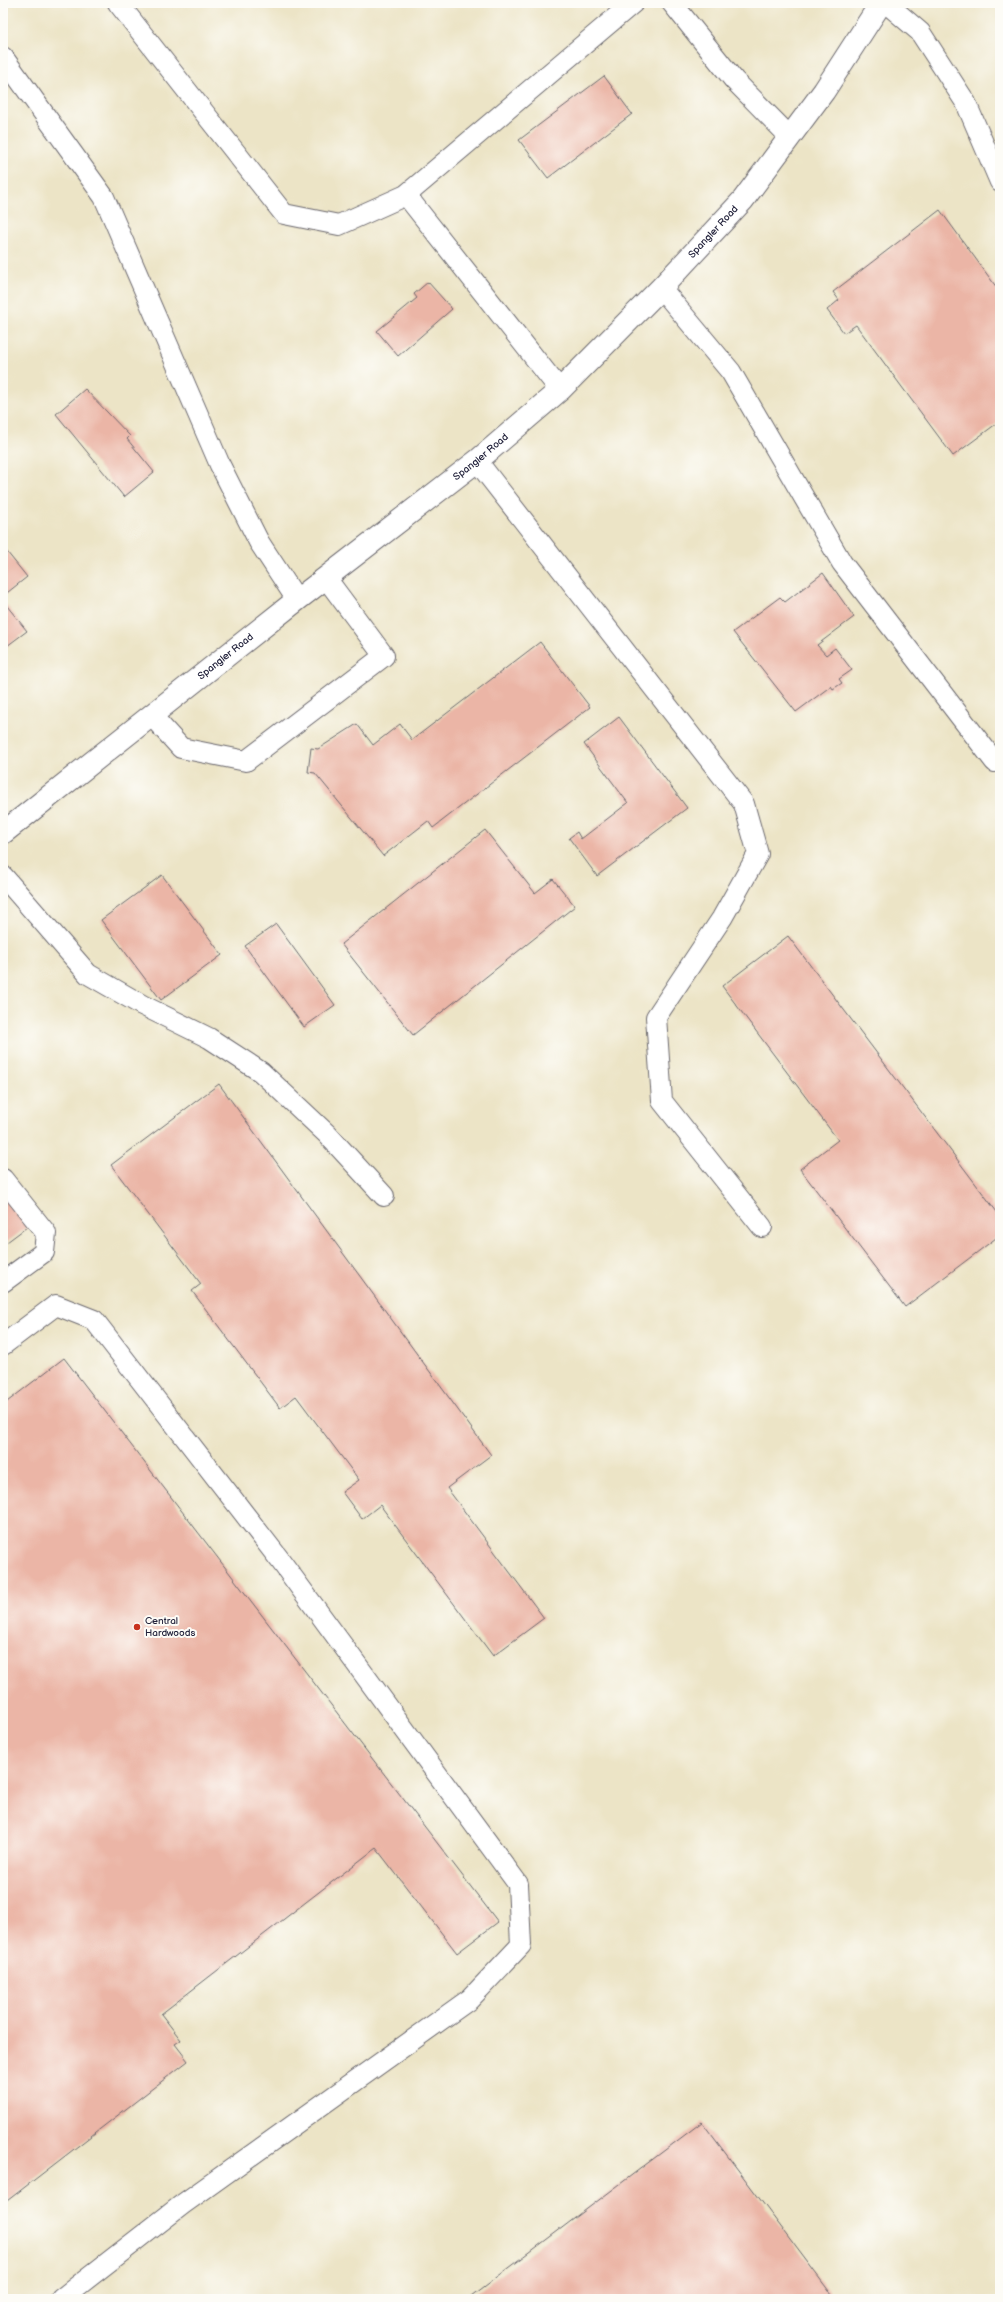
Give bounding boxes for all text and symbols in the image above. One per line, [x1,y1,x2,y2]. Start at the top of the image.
street label: Spangler Road [686,203,741,261]
street label: Spangler Road [451,431,511,483]
street label: Spangler Road [195,631,256,682]
place label: Central Hardwoods [145,1615,195,1639]
marker: Central Hardwoods [132,1622,142,1632]

